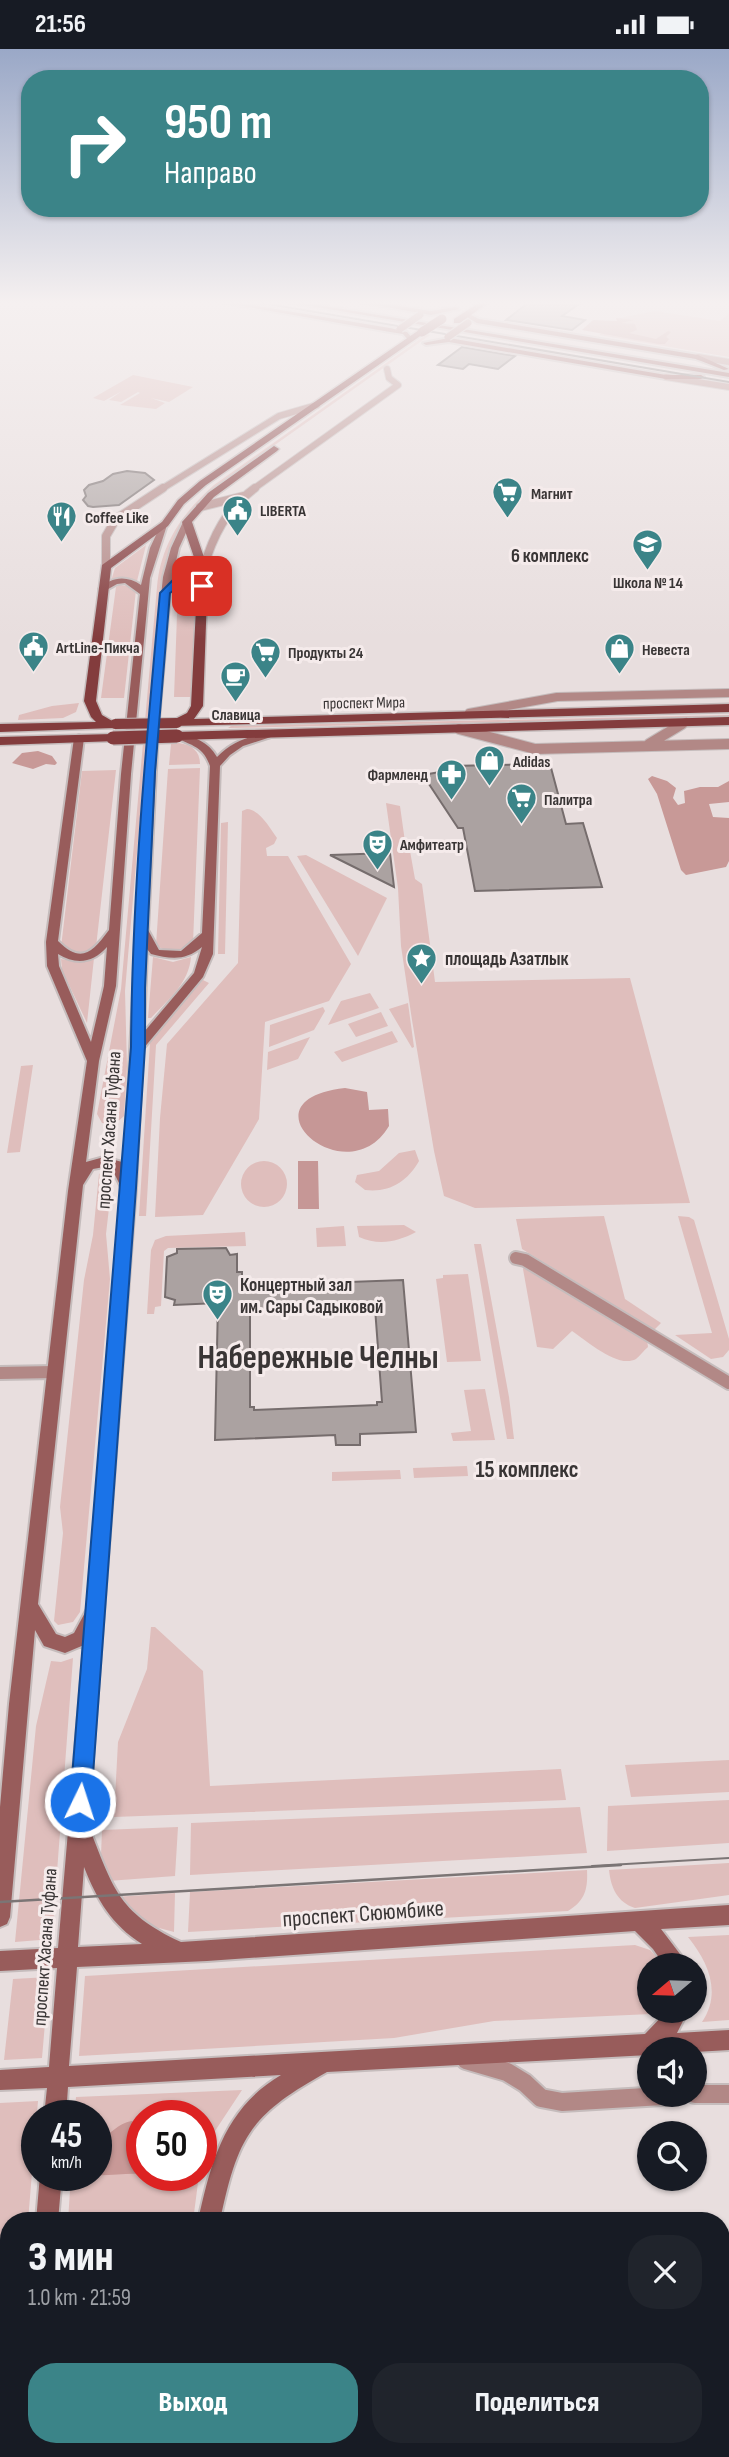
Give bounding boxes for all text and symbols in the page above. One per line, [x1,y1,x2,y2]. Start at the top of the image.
text: 21:56 [35,9,86,40]
text: 950 m [164,94,272,153]
icon: right [49,98,140,189]
text: Направо [164,154,257,193]
supermarket icon: Магнит [491,476,525,520]
place label: Магнит [531,485,573,504]
public building icon: LIBERTA [220,493,254,537]
restaurant icon: Coffee Like [45,500,79,544]
place label: LIBERTA [260,502,306,521]
place label: Coffee Like [85,509,149,528]
school or university icon: Школа № 14 [631,528,665,572]
district label: 6 комплекс [511,545,589,568]
pin [172,556,232,616]
icon: arrive [183,567,221,605]
place label: Школа № 14 [613,574,684,593]
public building icon: ArtLine-Пикча [16,630,50,674]
shop icon: Невеста [602,632,636,676]
supermarket icon: Продукты 24 [248,635,282,679]
place label: ArtLine-Пикча [55,639,139,658]
place label: Невеста [642,641,690,660]
place label: Продукты 24 [288,644,364,663]
cafe icon: Славица [219,660,253,704]
street label: проспект Мира [323,693,405,714]
place label: Славица [211,706,261,725]
shop icon: Adidas [473,744,507,788]
place label: Adidas [512,753,550,772]
pharmacy icon: Фармленд [434,757,468,801]
place label: Фармленд [368,766,429,785]
supermarket icon: Палитра [504,782,538,826]
place label: Палитра [544,791,592,810]
theatre icon: Амфитеатр [360,827,394,871]
place label: Амфитеатр [399,836,464,855]
place icon: площадь Азатлык [405,941,439,985]
place label: площадь Азатлык [445,948,568,971]
street label: проспект Хасана Туфана [93,1050,126,1210]
place label: Концертный зал им. Сары Садыковой [240,1274,383,1319]
theatre icon: Концертный зал им. Сары Садыковой [200,1278,234,1322]
district label: Набережные Челны [197,1338,439,1378]
district label: 15 комплекс [476,1456,578,1484]
position arrow [43,1765,117,1839]
street label: проспект Хасана Туфана [29,1867,62,2027]
street label: проспект Сююмбике [282,1894,445,1934]
north arrow [637,1953,707,2023]
map controls [637,1953,707,2191]
button: sound [637,2037,707,2107]
speed limit sign: 50 [126,2100,217,2191]
text: 45 [51,2115,82,2158]
button: search [637,2121,707,2191]
text: km/h [51,2152,82,2173]
text: 3 мин [28,2232,113,2283]
button: close [628,2235,702,2309]
text: 1.0 km · 21:59 [28,2284,131,2312]
button: Выход [28,2363,358,2443]
button: Поделиться [372,2363,702,2443]

